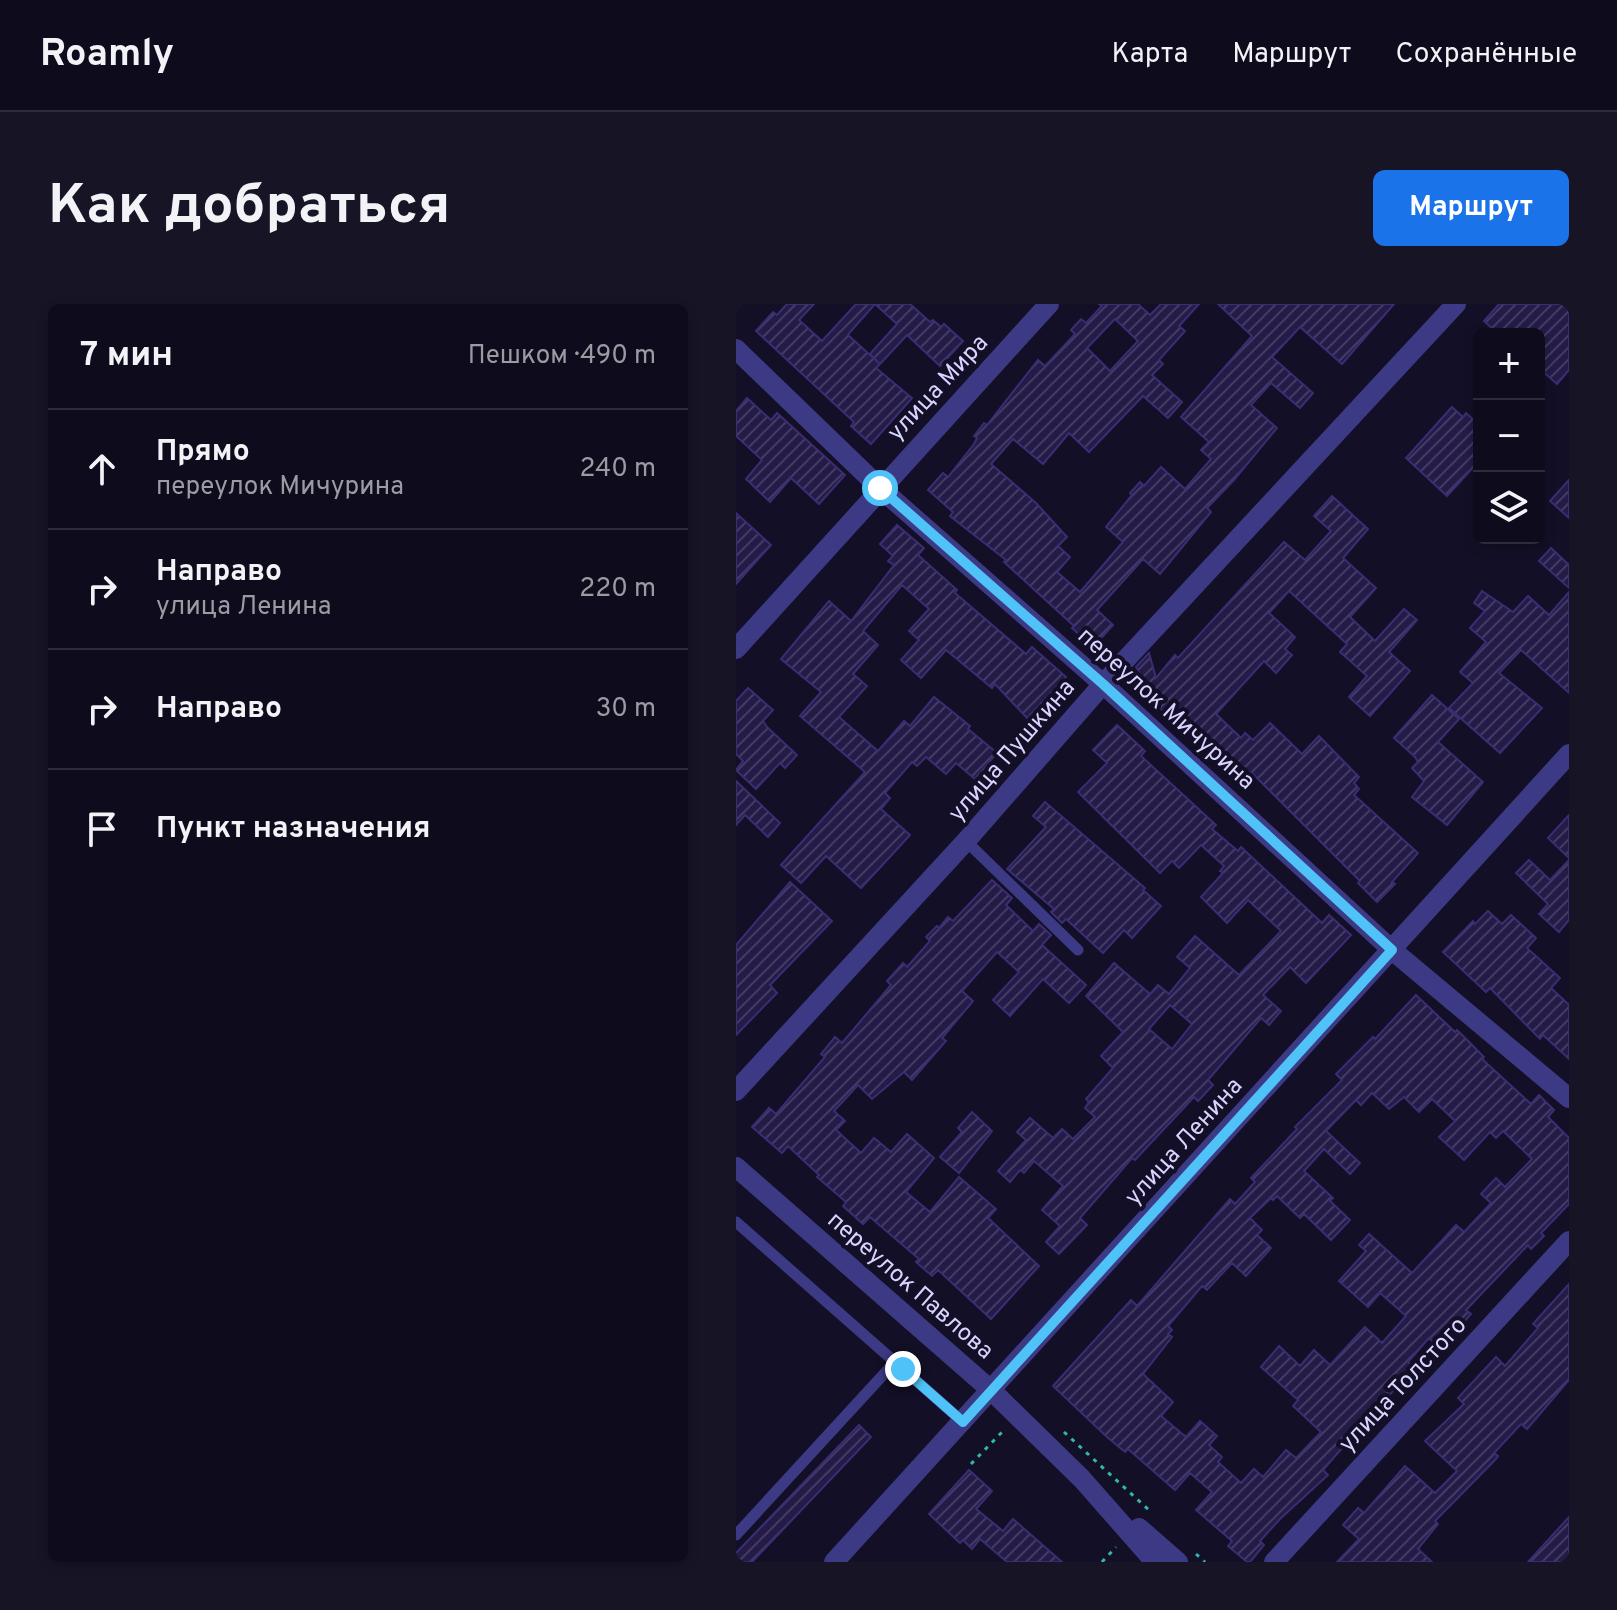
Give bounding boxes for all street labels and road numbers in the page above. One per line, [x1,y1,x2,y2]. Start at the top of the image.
street label: улица Мира [882,329,995,448]
street label: переулок Мичурина [1071,622,1261,797]
street label: улица Пушкина [943,674,1082,829]
street label: улица Ленина [1119,1072,1250,1213]
street label: переулок Павлова [820,1206,999,1367]
street label: улица Толстого [1333,1311,1474,1459]

